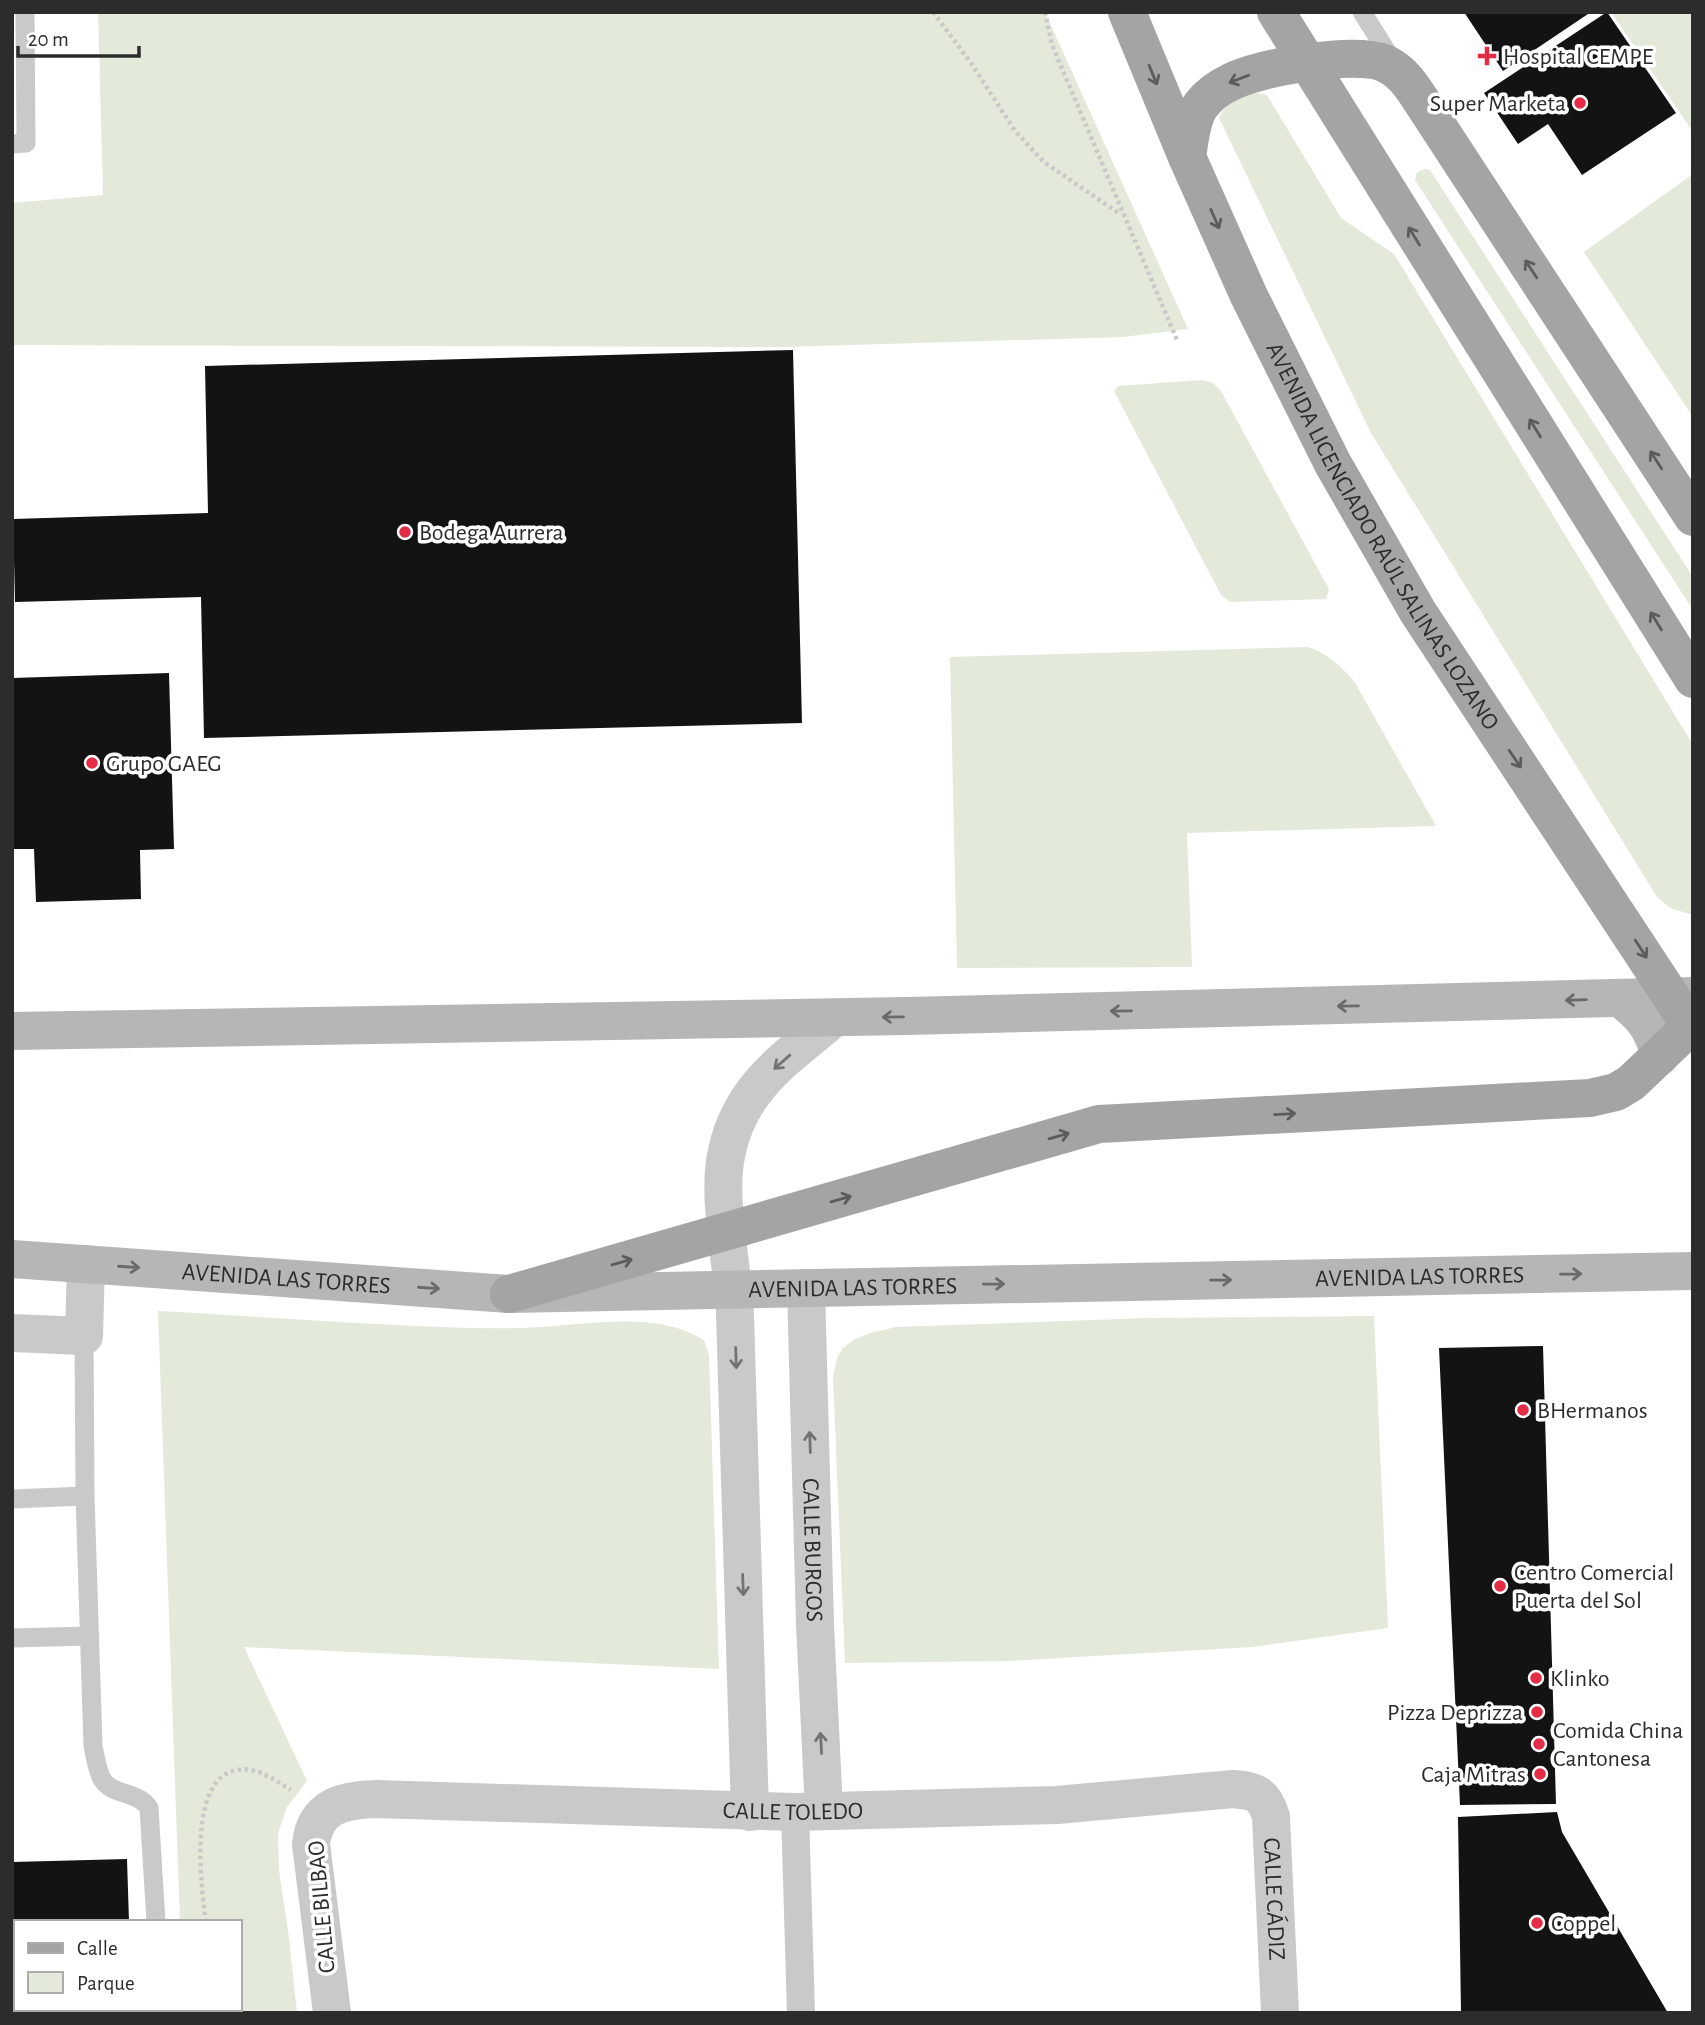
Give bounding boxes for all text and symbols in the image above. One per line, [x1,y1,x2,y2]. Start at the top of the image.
scale bar [18,14,138,58]
text: 20 m [28,29,69,50]
place label: Hospital CEMPE [1503,45,1654,69]
marker: Hospital CEMPE [1477,46,1497,66]
one-way arrow [1148,64,1161,86]
one-way arrow [1229,74,1251,86]
place label: Super Marketa [1430,92,1566,116]
marker: Super Marketa [1572,95,1588,111]
one-way arrow [1209,208,1222,229]
one-way arrow [1407,226,1421,246]
one-way arrow [1524,260,1538,280]
street label: AVENIDA LICENCIADO RAÚL SALINAS LOZANO [1261,339,1503,734]
one-way arrow [1528,419,1542,439]
one-way arrow [1648,451,1663,470]
place label: Bodega Aurrera [419,521,564,545]
marker: Bodega Aurrera [397,524,413,540]
one-way arrow [1649,611,1663,631]
one-way arrow [1509,749,1523,769]
place label: Grupo GAEG [106,752,222,776]
marker: Grupo GAEG [84,755,100,771]
one-way arrow [1633,939,1648,958]
one-way arrow [1564,993,1587,1006]
one-way arrow [1337,999,1360,1013]
one-way arrow [1109,1005,1132,1018]
one-way arrow [882,1010,905,1023]
one-way arrow [773,1054,791,1070]
one-way arrow [1273,1108,1296,1121]
one-way arrow [1048,1128,1070,1141]
one-way arrow [829,1192,851,1205]
one-way arrow [610,1255,633,1268]
street label: AVENIDA LAS TORRES [181,1260,391,1299]
one-way arrow [117,1261,140,1274]
street label: AVENIDA LAS TORRES [1315,1263,1524,1291]
one-way arrow [1560,1267,1583,1280]
one-way arrow [1210,1273,1233,1287]
street label: AVENIDA LAS TORRES [748,1274,957,1302]
one-way arrow [982,1278,1005,1291]
one-way arrow [418,1282,441,1295]
one-way arrow [730,1346,743,1369]
place label: BHermanos [1537,1399,1648,1423]
marker: BHermanos [1515,1402,1531,1418]
one-way arrow [803,1431,817,1454]
street label: CALLE BURGOS [798,1478,826,1622]
place label: Centro Comercial Puerta del Sol [1514,1561,1674,1613]
one-way arrow [737,1574,750,1597]
marker: Centro Comercial Puerta del Sol [1492,1578,1508,1594]
place label: Klinko [1550,1667,1610,1691]
marker: Klinko [1528,1670,1544,1686]
place label: Pizza Deprizza [1387,1701,1523,1725]
marker: Pizza Deprizza [1529,1704,1545,1720]
place label: Comida China Cantonesa [1553,1719,1683,1771]
one-way arrow [814,1732,827,1755]
marker: Comida China Cantonesa [1531,1736,1547,1752]
place label: Caja Mitras [1421,1763,1526,1787]
marker: Caja Mitras [1532,1766,1548,1782]
street label: CALLE TOLEDO [722,1799,863,1825]
street label: CALLE CÁDIZ [1259,1837,1289,1961]
street label: CALLE BILBAO [304,1840,340,1974]
place label: Coppel [1551,1912,1616,1936]
marker: Coppel [1529,1915,1545,1931]
legend [14,1920,242,2011]
text: Calle [77,1938,118,1959]
text: Parque [77,1973,135,1994]

